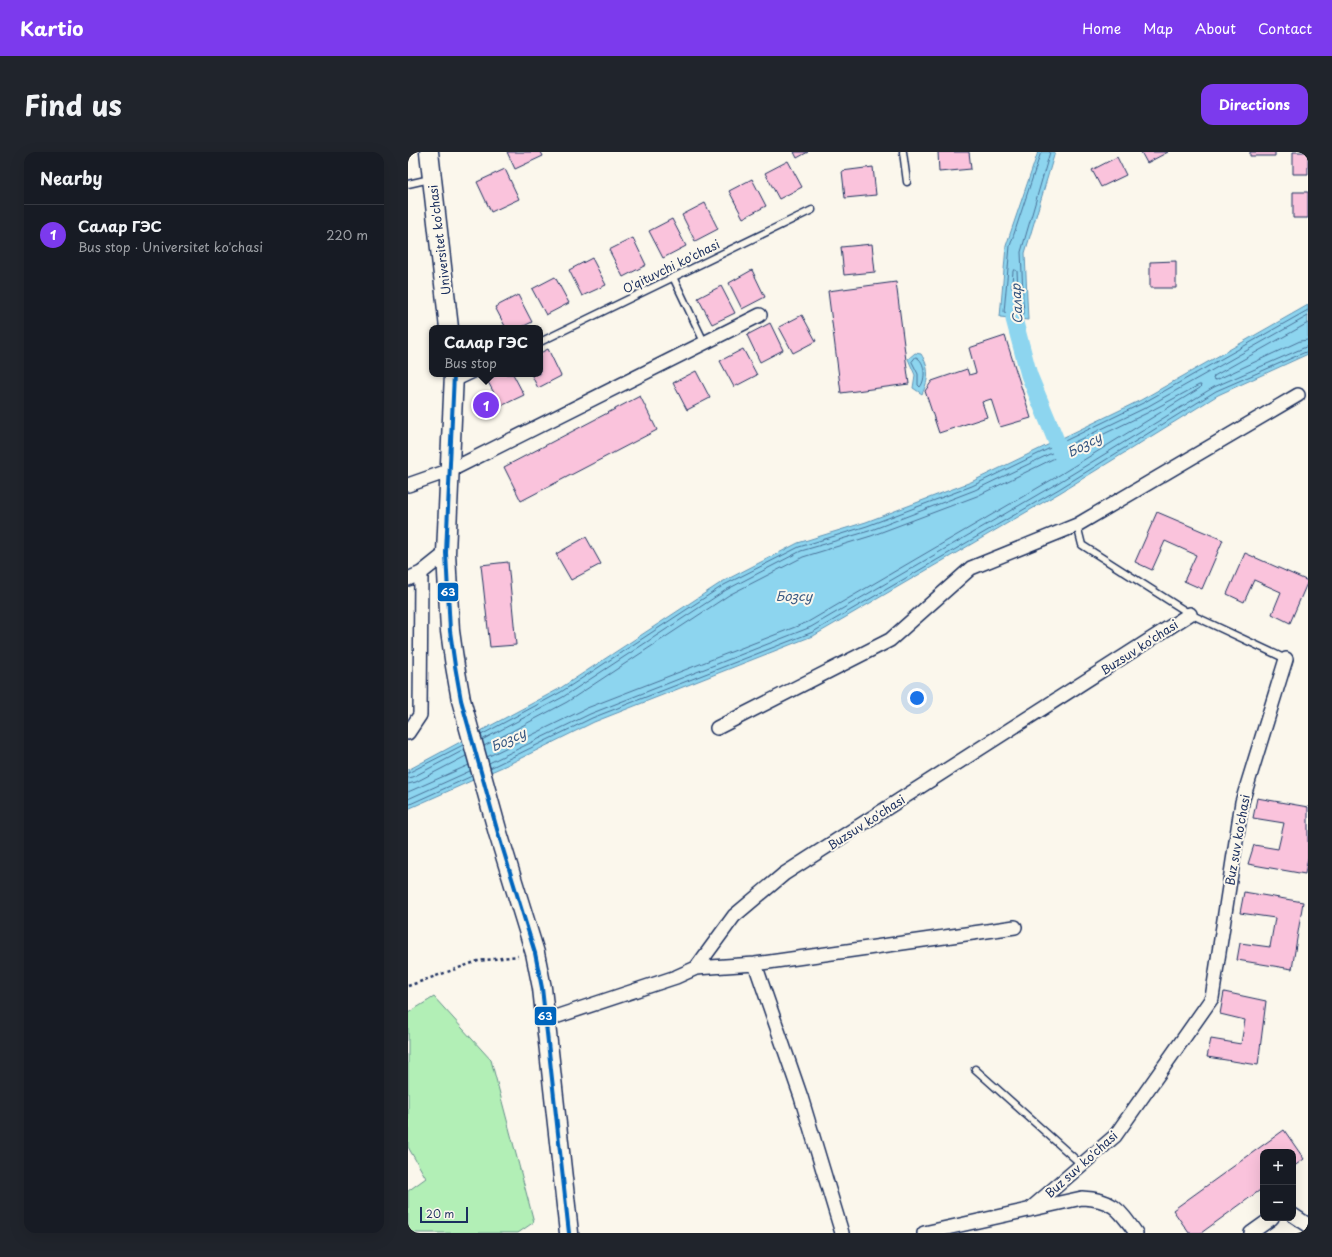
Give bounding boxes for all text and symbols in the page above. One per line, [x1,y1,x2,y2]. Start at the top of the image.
text: Kartio [20,14,83,42]
text: Home [1082,18,1121,39]
text: Map [1143,18,1173,39]
text: About [1195,18,1236,39]
text: Contact [1258,18,1312,39]
text: Find us [24,83,122,126]
button: Directions [1201,84,1308,125]
text: Nearby [40,165,102,191]
street label: Universitet ko'chasi [423,184,455,296]
text: Салар ГЭС [78,214,162,237]
text: 1 [50,225,56,244]
text: 220 m [326,225,368,244]
street label: O'qituvchi ko'chasi [619,235,723,297]
text: Bus stop · Universitet ko'chasi [78,237,263,256]
water label: Салар [1005,282,1027,325]
popup [429,325,543,377]
text: Салар ГЭС [444,330,528,353]
text: Bus stop [444,353,497,372]
pin: 1 [473,390,499,420]
water label: Бозсу [1063,426,1106,461]
line badge: 63 [437,582,459,602]
text: 63 [441,583,455,600]
water label: Бозсу [776,586,814,605]
street label: Buzsuv ko'chasi [1097,615,1181,679]
your location [907,688,927,708]
water label: Бозсу [487,722,530,755]
street label: Buzsuv ko'chasi [824,790,908,854]
street label: Buz suv ko'chasi [1220,793,1254,887]
line badge: 63 [534,1006,557,1026]
text: 63 [538,1007,552,1024]
street label: Buz suv ko'chasi [1041,1126,1121,1202]
map controls [1260,1149,1296,1221]
button: + [1260,1149,1296,1185]
button: − [1260,1185,1296,1221]
scale bar [420,1205,468,1224]
text: 20 m [426,1205,454,1222]

